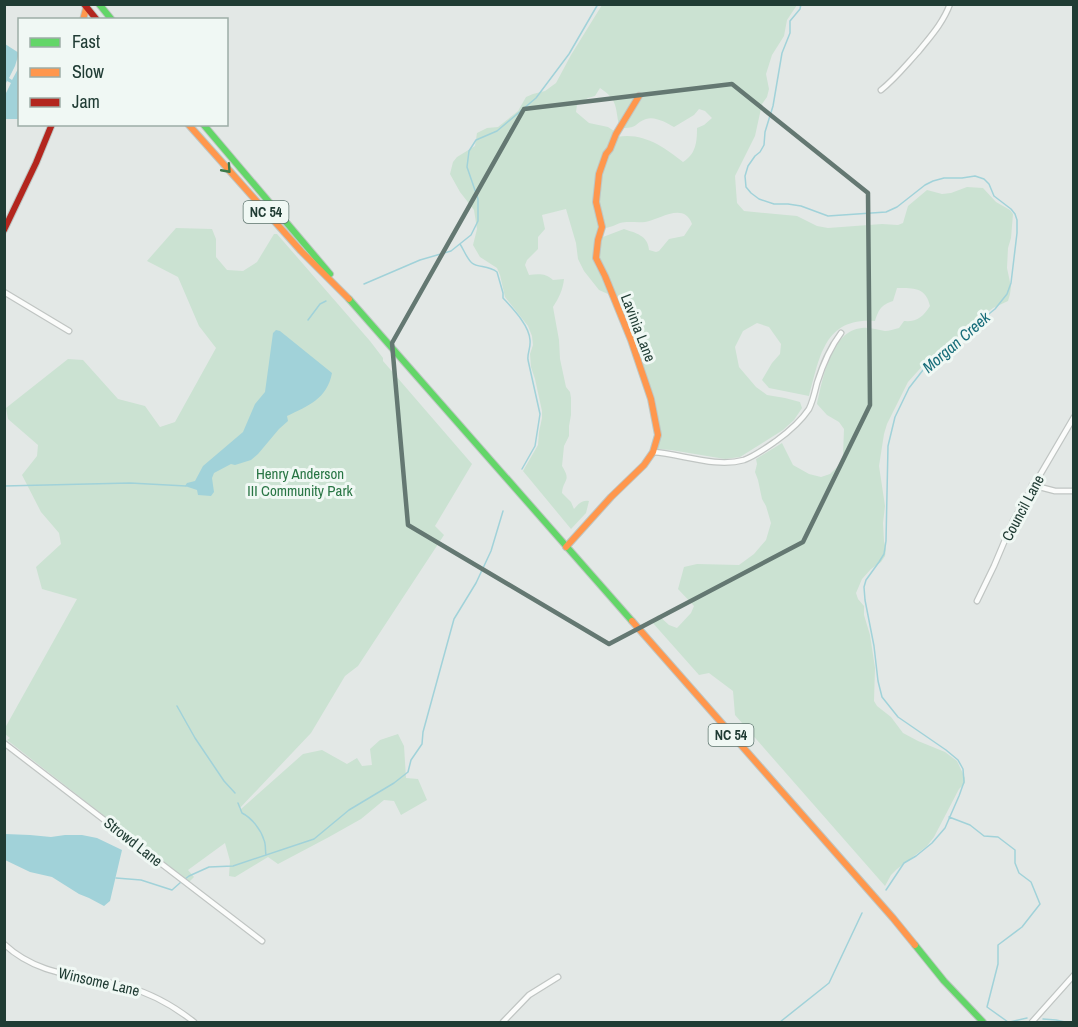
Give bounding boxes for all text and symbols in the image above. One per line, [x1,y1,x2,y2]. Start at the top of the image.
legend [18,18,228,126]
text: Fast [72,29,100,54]
text: Slow [72,59,104,84]
text: Jam [72,89,100,114]
one-way arrow [220,162,231,172]
road number: NC 54 [244,201,288,223]
street label: Lavinia Lane [616,291,661,365]
water label: Morgan Creek [917,306,995,378]
park label: Henry Anderson III Community Park [247,463,353,501]
street label: Council Lane [996,471,1049,545]
road number: NC 54 [708,724,754,746]
street label: Strowd Lane [100,812,167,871]
street label: Winsome Lane [56,962,142,1001]

